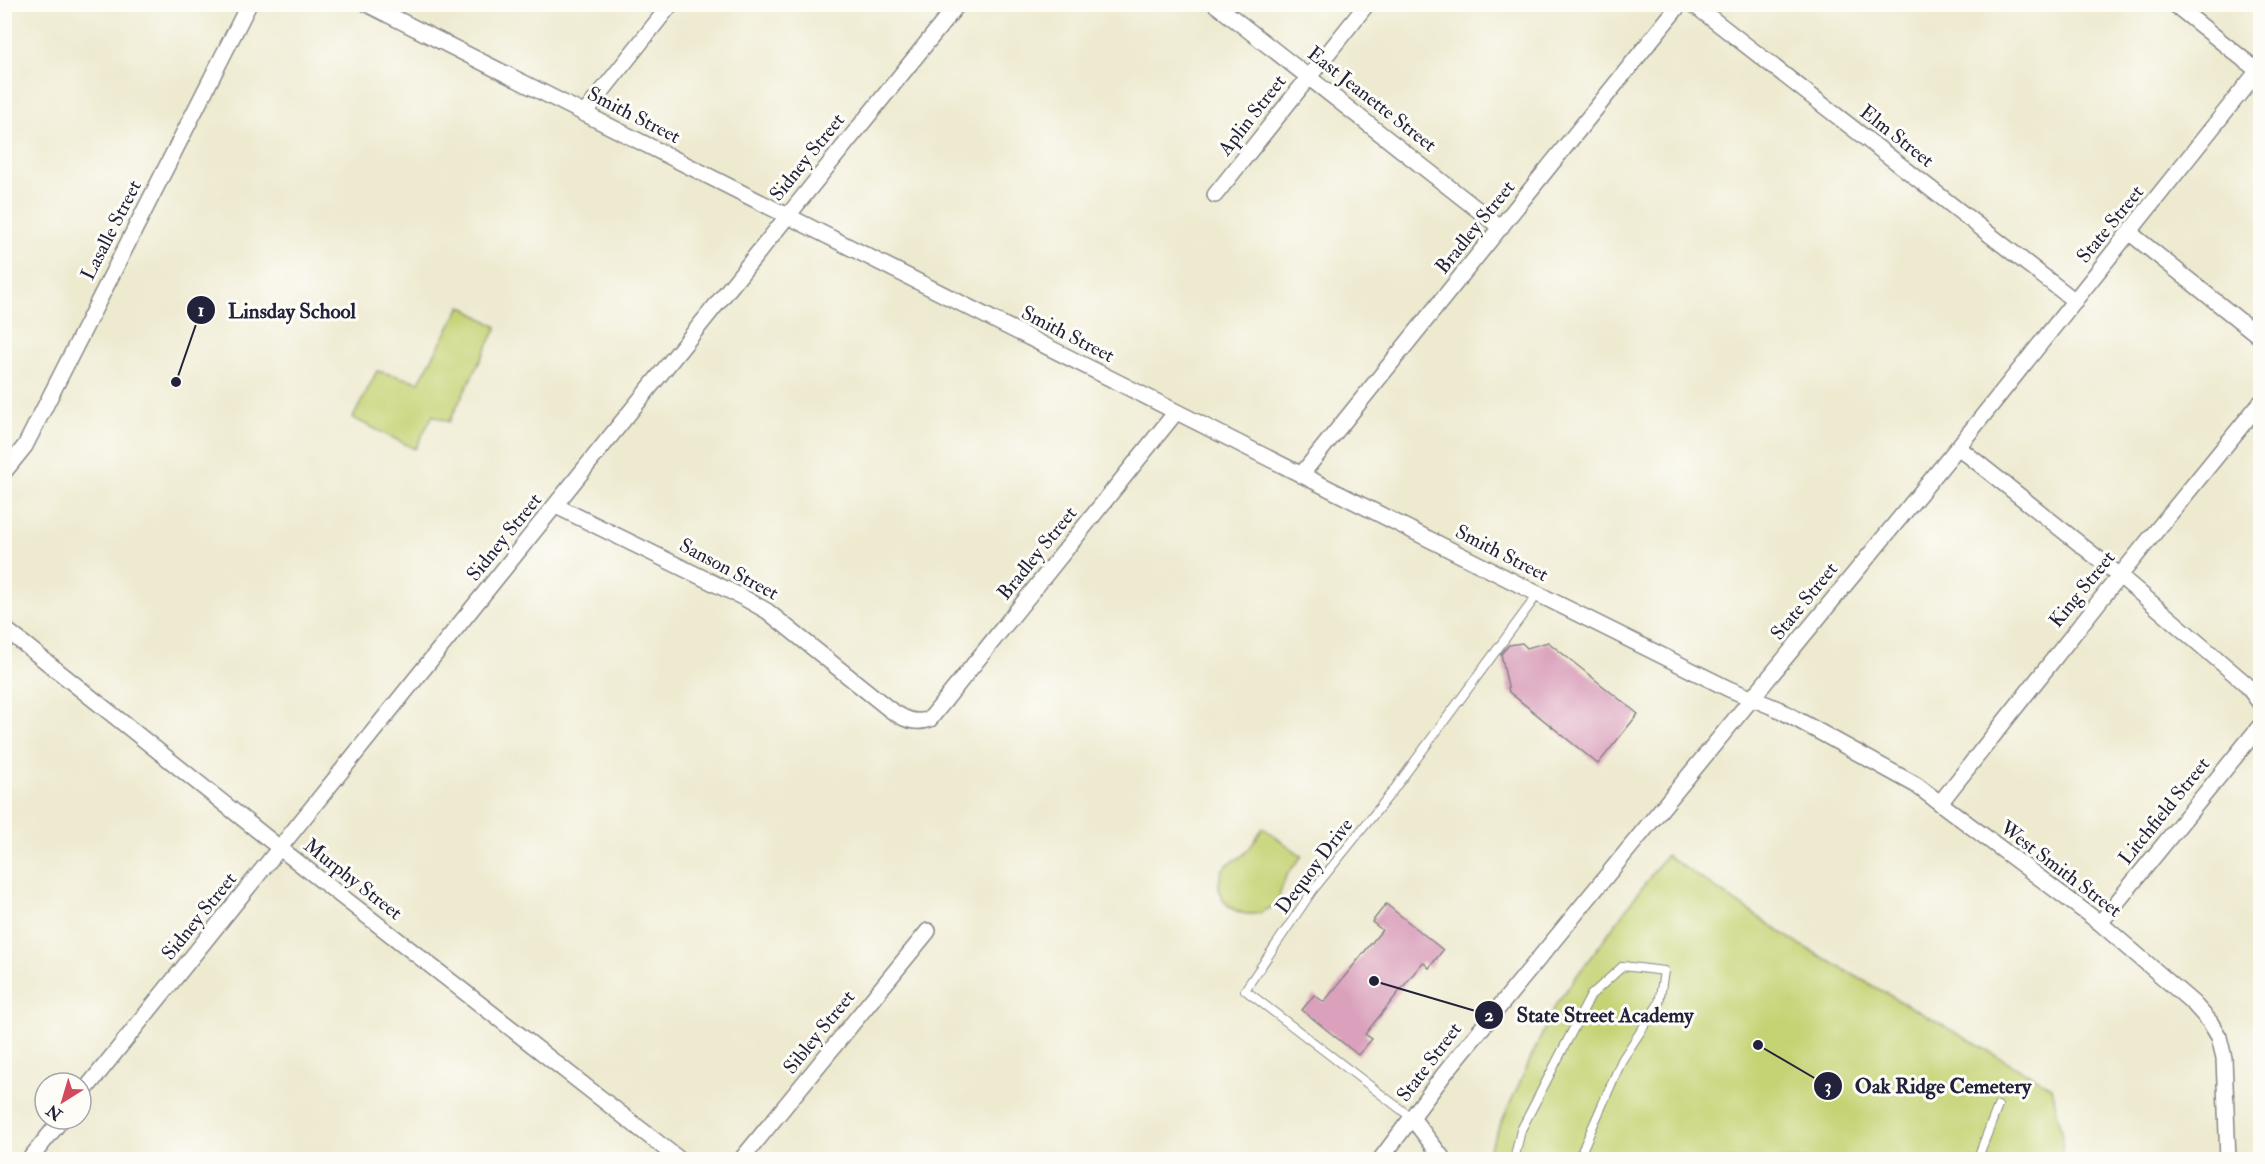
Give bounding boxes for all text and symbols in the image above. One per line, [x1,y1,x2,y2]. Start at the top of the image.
street label: East Jeanette Street [1302,41,1442,157]
street label: Aplin Street [1212,69,1292,162]
street label: Smith Street [583,81,685,149]
street label: Elm Street [1855,99,1940,173]
street label: Sidney Street [764,108,850,206]
street label: Lasalle Street [75,175,147,284]
street label: Bradley Street [1430,175,1521,279]
street label: State Street [2071,180,2149,268]
callout: Linsday School [186,291,368,330]
text: Linsday School [228,298,357,325]
text: 1 [198,299,204,322]
street label: Smith Street [1017,300,1119,368]
street label: Sidney Street [461,488,547,586]
street label: Bradley Street [992,501,1083,605]
street label: Smith Street [1451,519,1553,587]
street label: Sanson Street [675,532,783,606]
street label: King Street [2043,545,2121,633]
street label: State Street [1765,557,1843,645]
street label: Litchfield Street [2113,752,2215,870]
street label: Dequoy Drive [1270,813,1358,919]
street label: West Smith Street [1995,815,2127,923]
street label: Murphy Street [298,833,408,926]
street label: Sidney Street [156,867,242,965]
street label: Sibley Street [778,985,861,1079]
callout: State Street Academy [1474,996,1705,1035]
text: State Street Academy [1517,1002,1694,1029]
text: 2 [1484,1004,1494,1027]
street label: State Street [1391,1017,1467,1107]
callout: Oak Ridge Cemetery [1813,1066,2043,1105]
north arrow [33,1071,93,1131]
text: Oak Ridge Cemetery [1855,1073,2032,1100]
text: 3 [1825,1075,1832,1098]
text: N [42,1099,67,1125]

